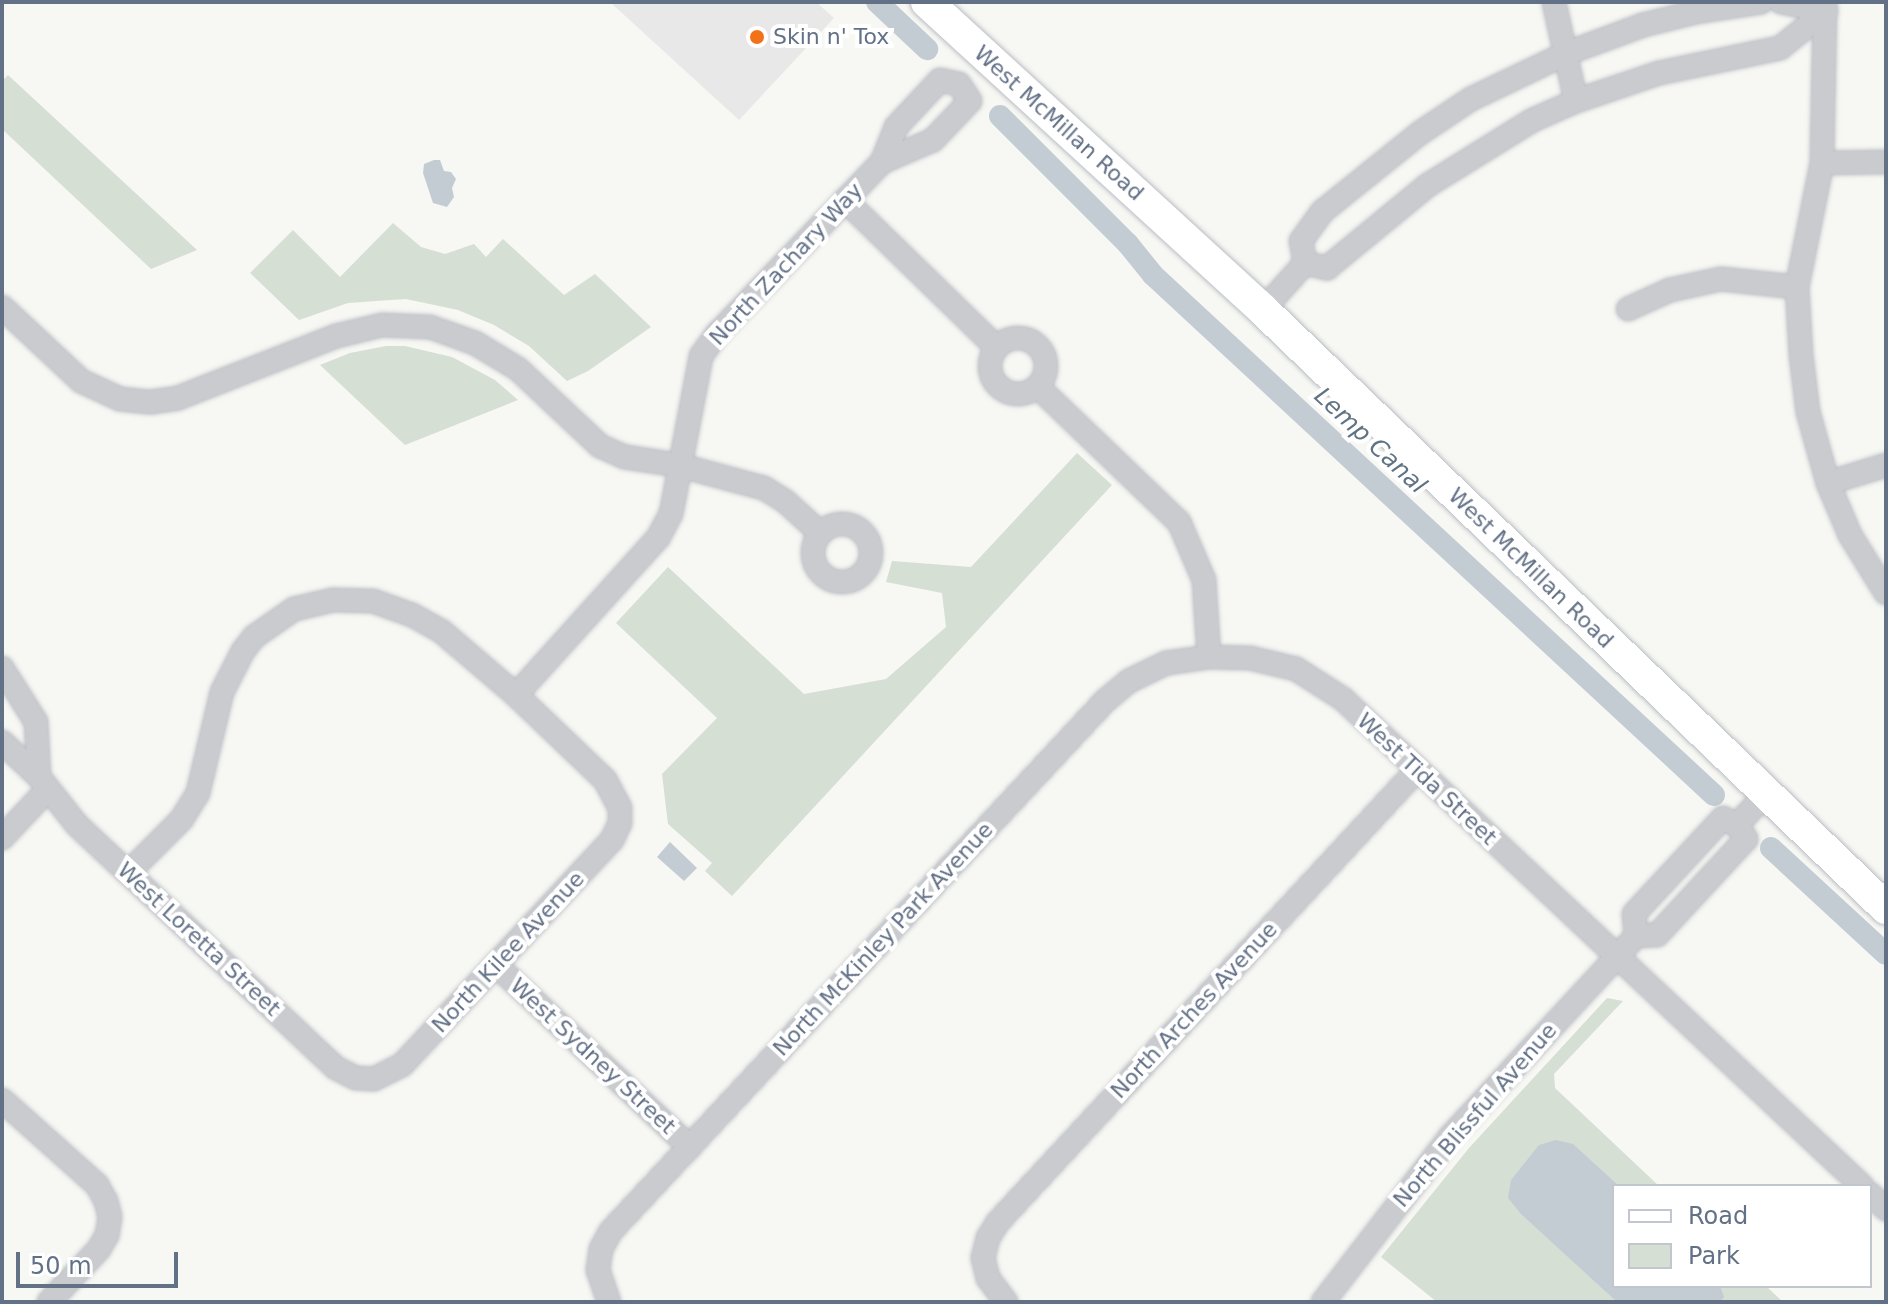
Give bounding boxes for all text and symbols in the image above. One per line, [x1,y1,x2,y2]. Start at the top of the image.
place label: Skin n' Tox [773,24,889,50]
marker: Skin n' Tox [748,28,766,46]
street label: West McMillan Road [969,40,1149,206]
street label: North Zachary Way [704,177,868,351]
water label: Lemp Canal [1308,382,1432,500]
street label: West McMillan Road [1443,482,1619,654]
street label: West Tida Street [1352,708,1502,850]
street label: North McKinley Park Avenue [768,817,998,1061]
street label: West Loretta Street [112,857,286,1021]
street label: North Kilee Avenue [426,866,590,1038]
street label: North Arches Avenue [1105,916,1283,1104]
street label: West Sydney Street [505,973,681,1139]
street label: North Blissful Avenue [1388,1018,1562,1212]
legend [1612,1184,1872,1288]
text: Road [1688,1202,1748,1230]
scale bar [20,1236,182,1286]
text: Park [1688,1242,1740,1270]
text: 50 m [30,1252,92,1280]

